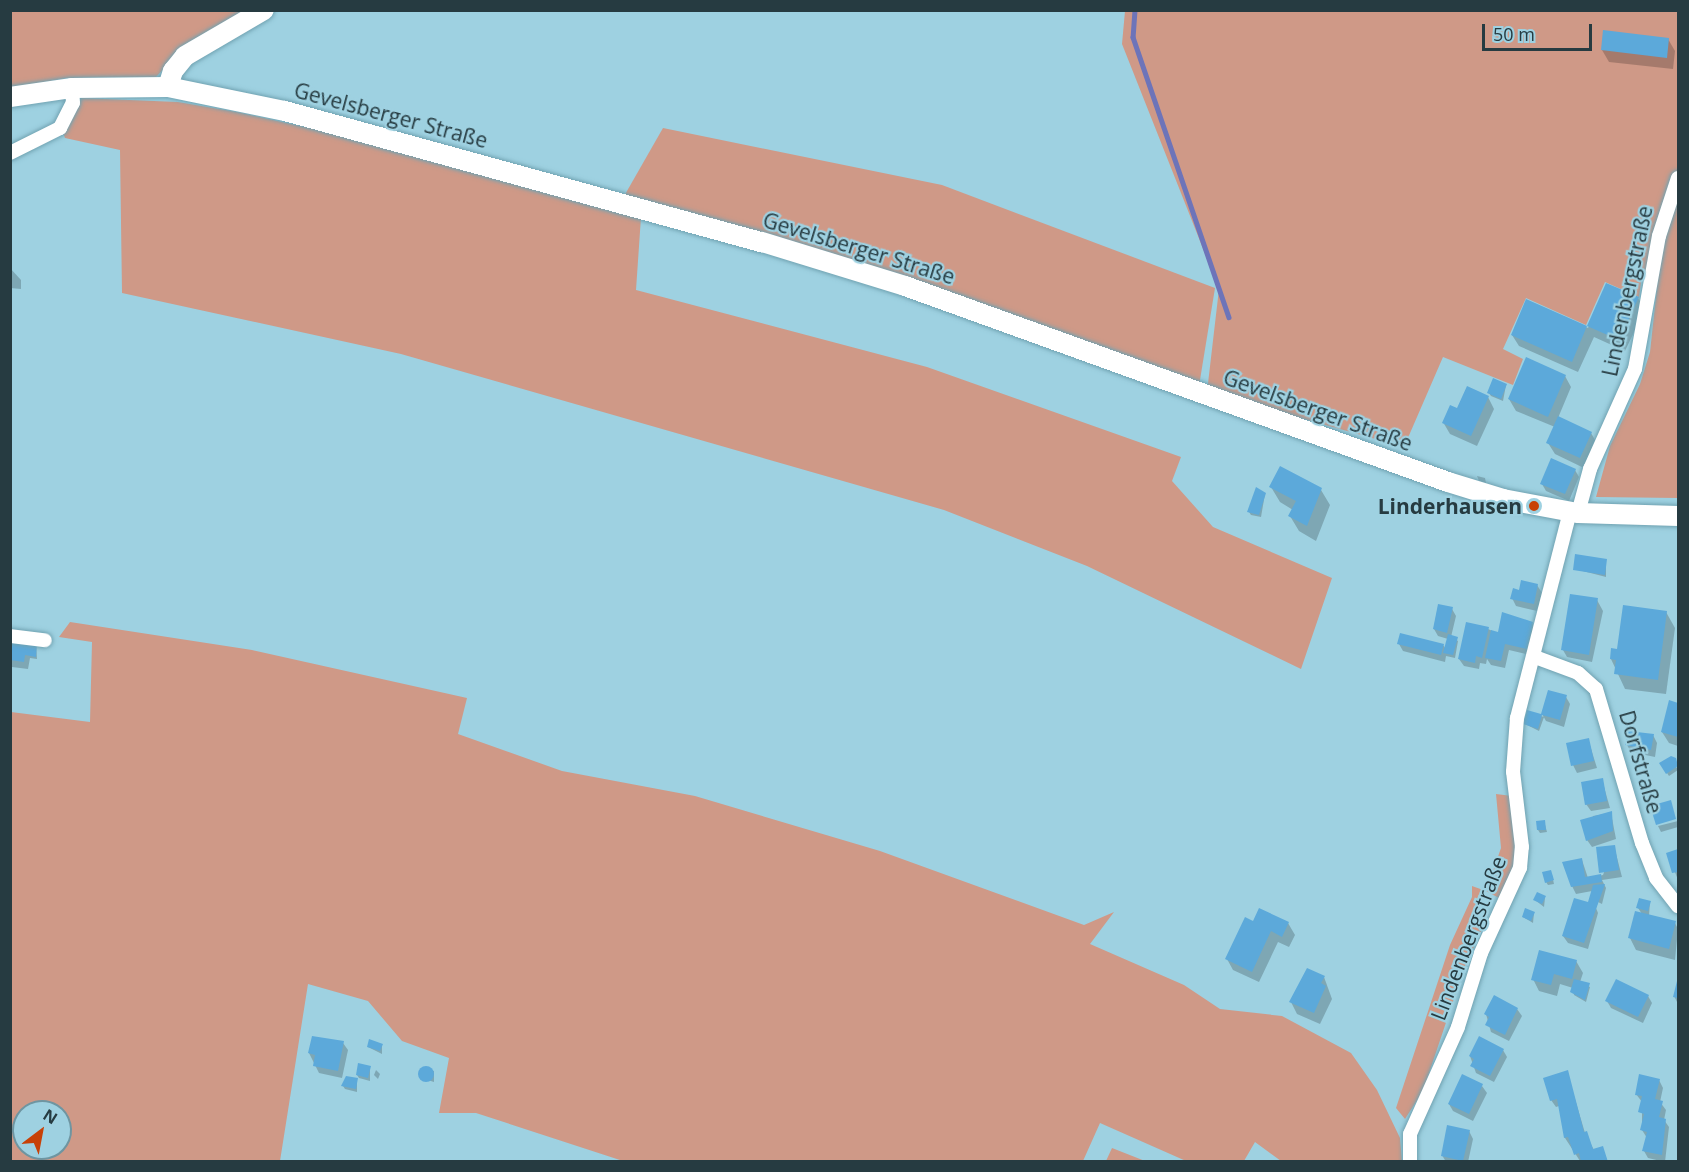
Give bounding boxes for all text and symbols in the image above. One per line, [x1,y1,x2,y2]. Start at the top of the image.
scale bar [1485,12,1594,50]
text: 50 m [1493,22,1535,46]
street label: Gevelsberger Straße [292,77,490,153]
street label: Lindenbergstraße [1597,203,1657,379]
street label: Gevelsberger Straße [760,207,958,289]
street label: Gevelsberger Straße [1220,364,1416,456]
place label: Linderhausen [1378,493,1522,519]
marker: Linderhausen [1527,499,1541,513]
street label: Dorfstraße [1614,708,1668,816]
street label: Lindenbergstraße [1425,852,1511,1024]
north arrow [12,1100,72,1160]
text: N [39,1104,62,1129]

